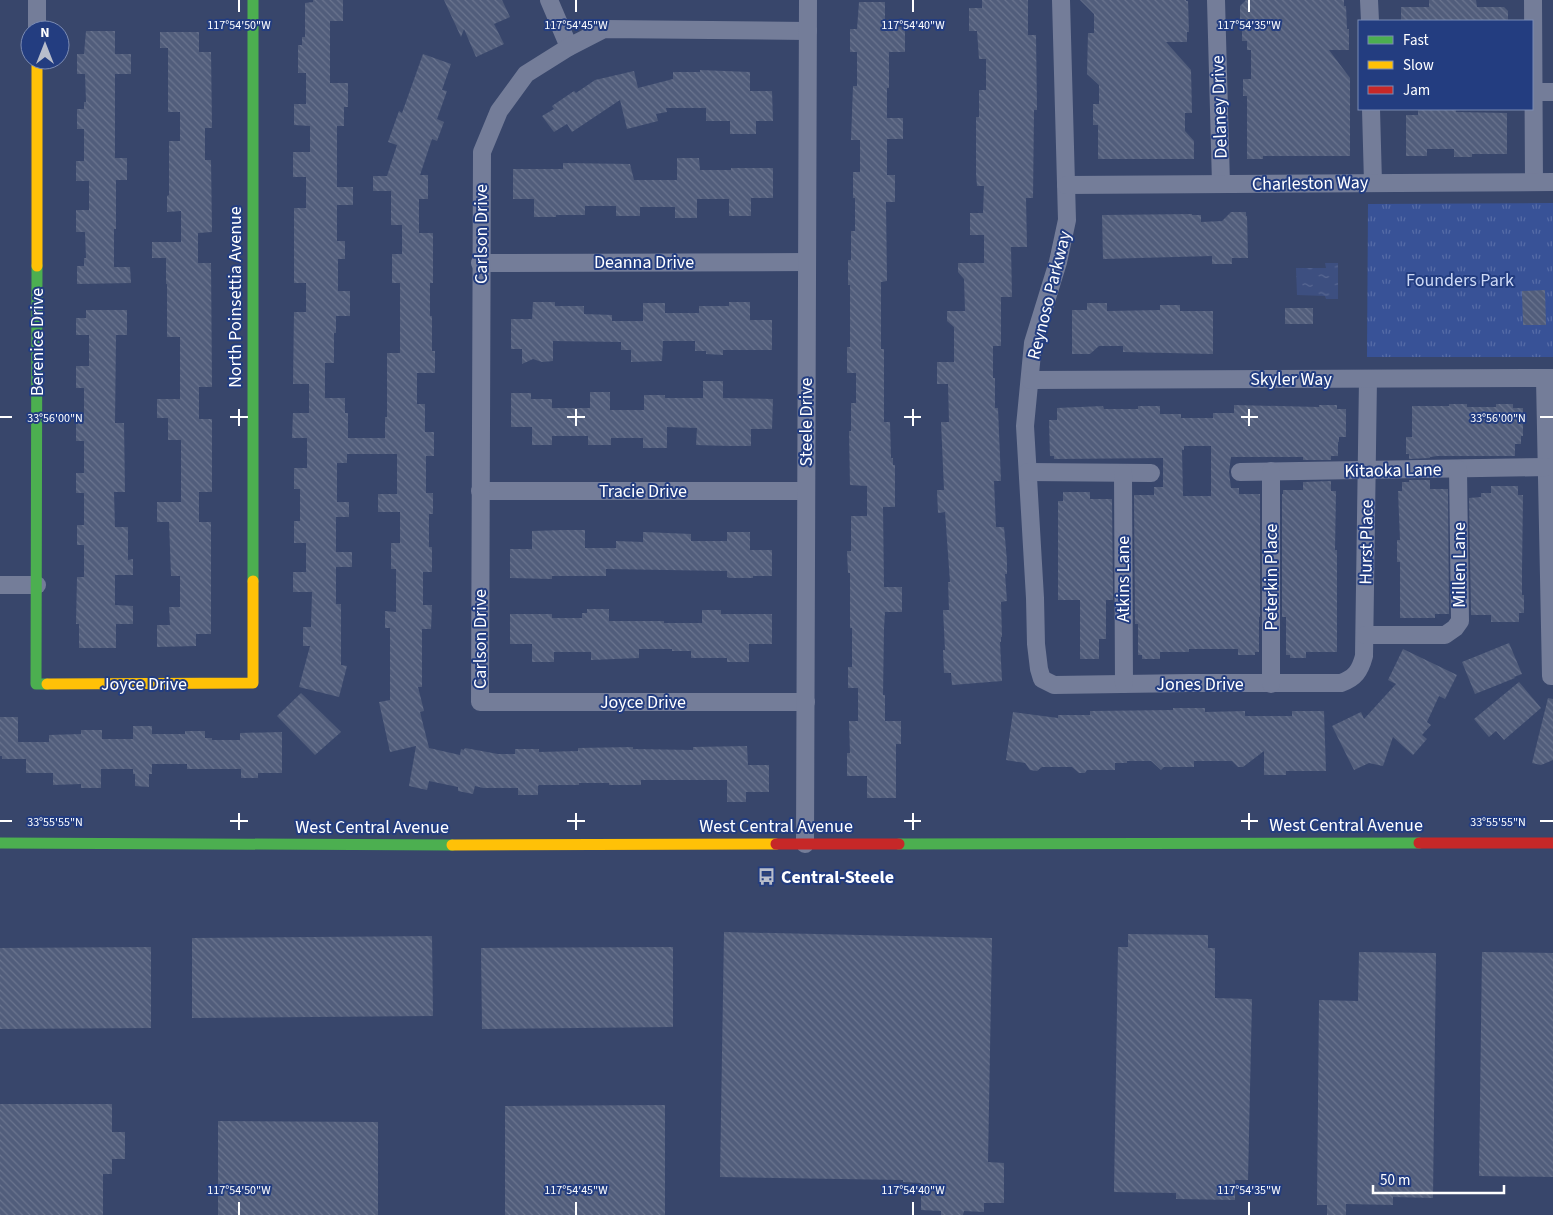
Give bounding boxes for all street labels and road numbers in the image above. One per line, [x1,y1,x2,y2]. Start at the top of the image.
street label: Delaney Drive [1205,55,1234,159]
street label: Charleston Way [1252,170,1369,197]
street label: Carlson Drive [469,184,494,284]
street label: North Poinsettia Avenue [223,206,248,388]
street label: Reynoso Parkway [1021,228,1078,362]
street label: Deanna Drive [594,250,694,275]
street label: Berenice Drive [25,288,50,396]
street label: Skyler Way [1250,367,1332,392]
street label: Steele Drive [794,377,819,467]
street label: Kitaoka Lane [1344,457,1442,484]
street label: Tracie Drive [599,479,687,504]
street label: Hurst Place [1353,499,1380,585]
street label: Millen Lane [1447,522,1472,608]
street label: Peterkin Place [1259,523,1284,630]
street label: Atkins Lane [1111,536,1136,622]
street label: Carlson Drive [468,589,493,689]
street label: Joyce Drive [101,672,187,697]
street label: Jones Drive [1156,672,1244,697]
street label: Joyce Drive [600,690,686,715]
street label: West Central Avenue [1269,813,1423,838]
street label: West Central Avenue [699,814,853,839]
street label: West Central Avenue [295,815,449,840]

